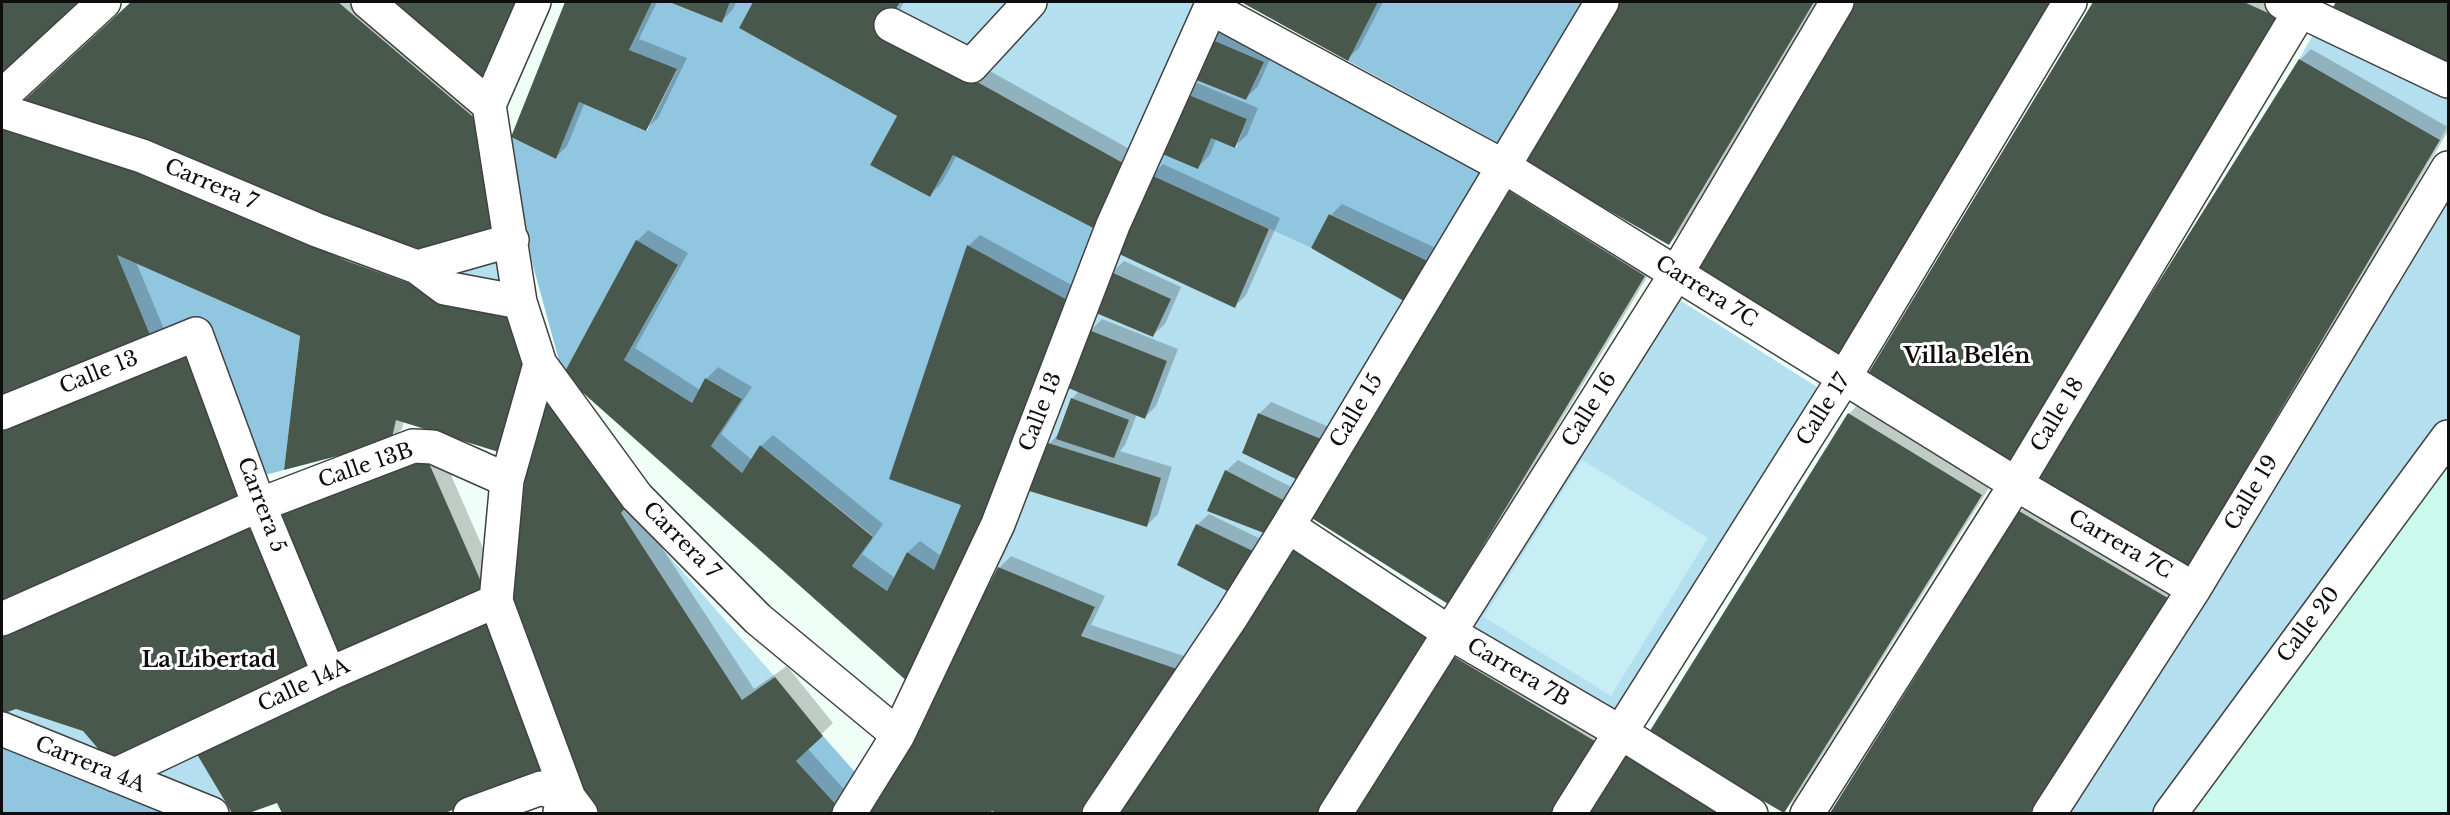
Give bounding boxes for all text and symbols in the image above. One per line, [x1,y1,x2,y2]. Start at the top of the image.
street label: Carrera 7 [161,154,261,216]
street label: Carrera 7C [1650,251,1762,333]
district label: Villa Belén [1904,344,2030,370]
street label: Calle 13 [56,346,142,400]
street label: Calle 16 [1557,368,1623,452]
street label: Calle 13 [1014,369,1068,455]
street label: Calle 17 [1792,369,1856,451]
street label: Calle 15 [1325,370,1389,452]
street label: Calle 18 [2026,373,2090,457]
street label: Calle 13B [315,438,417,494]
street label: Calle 19 [2220,451,2284,535]
street label: Carrera 5 [231,454,291,556]
street label: Carrera 7 [637,497,725,585]
street label: Carrera 7C [2064,505,2176,585]
street label: Calle 20 [2272,582,2346,668]
street label: Carrera 7B [1462,633,1574,713]
district label: La Libertad [142,648,276,674]
street label: Calle 14A [254,654,354,718]
street label: Carrera 4A [31,731,149,799]

